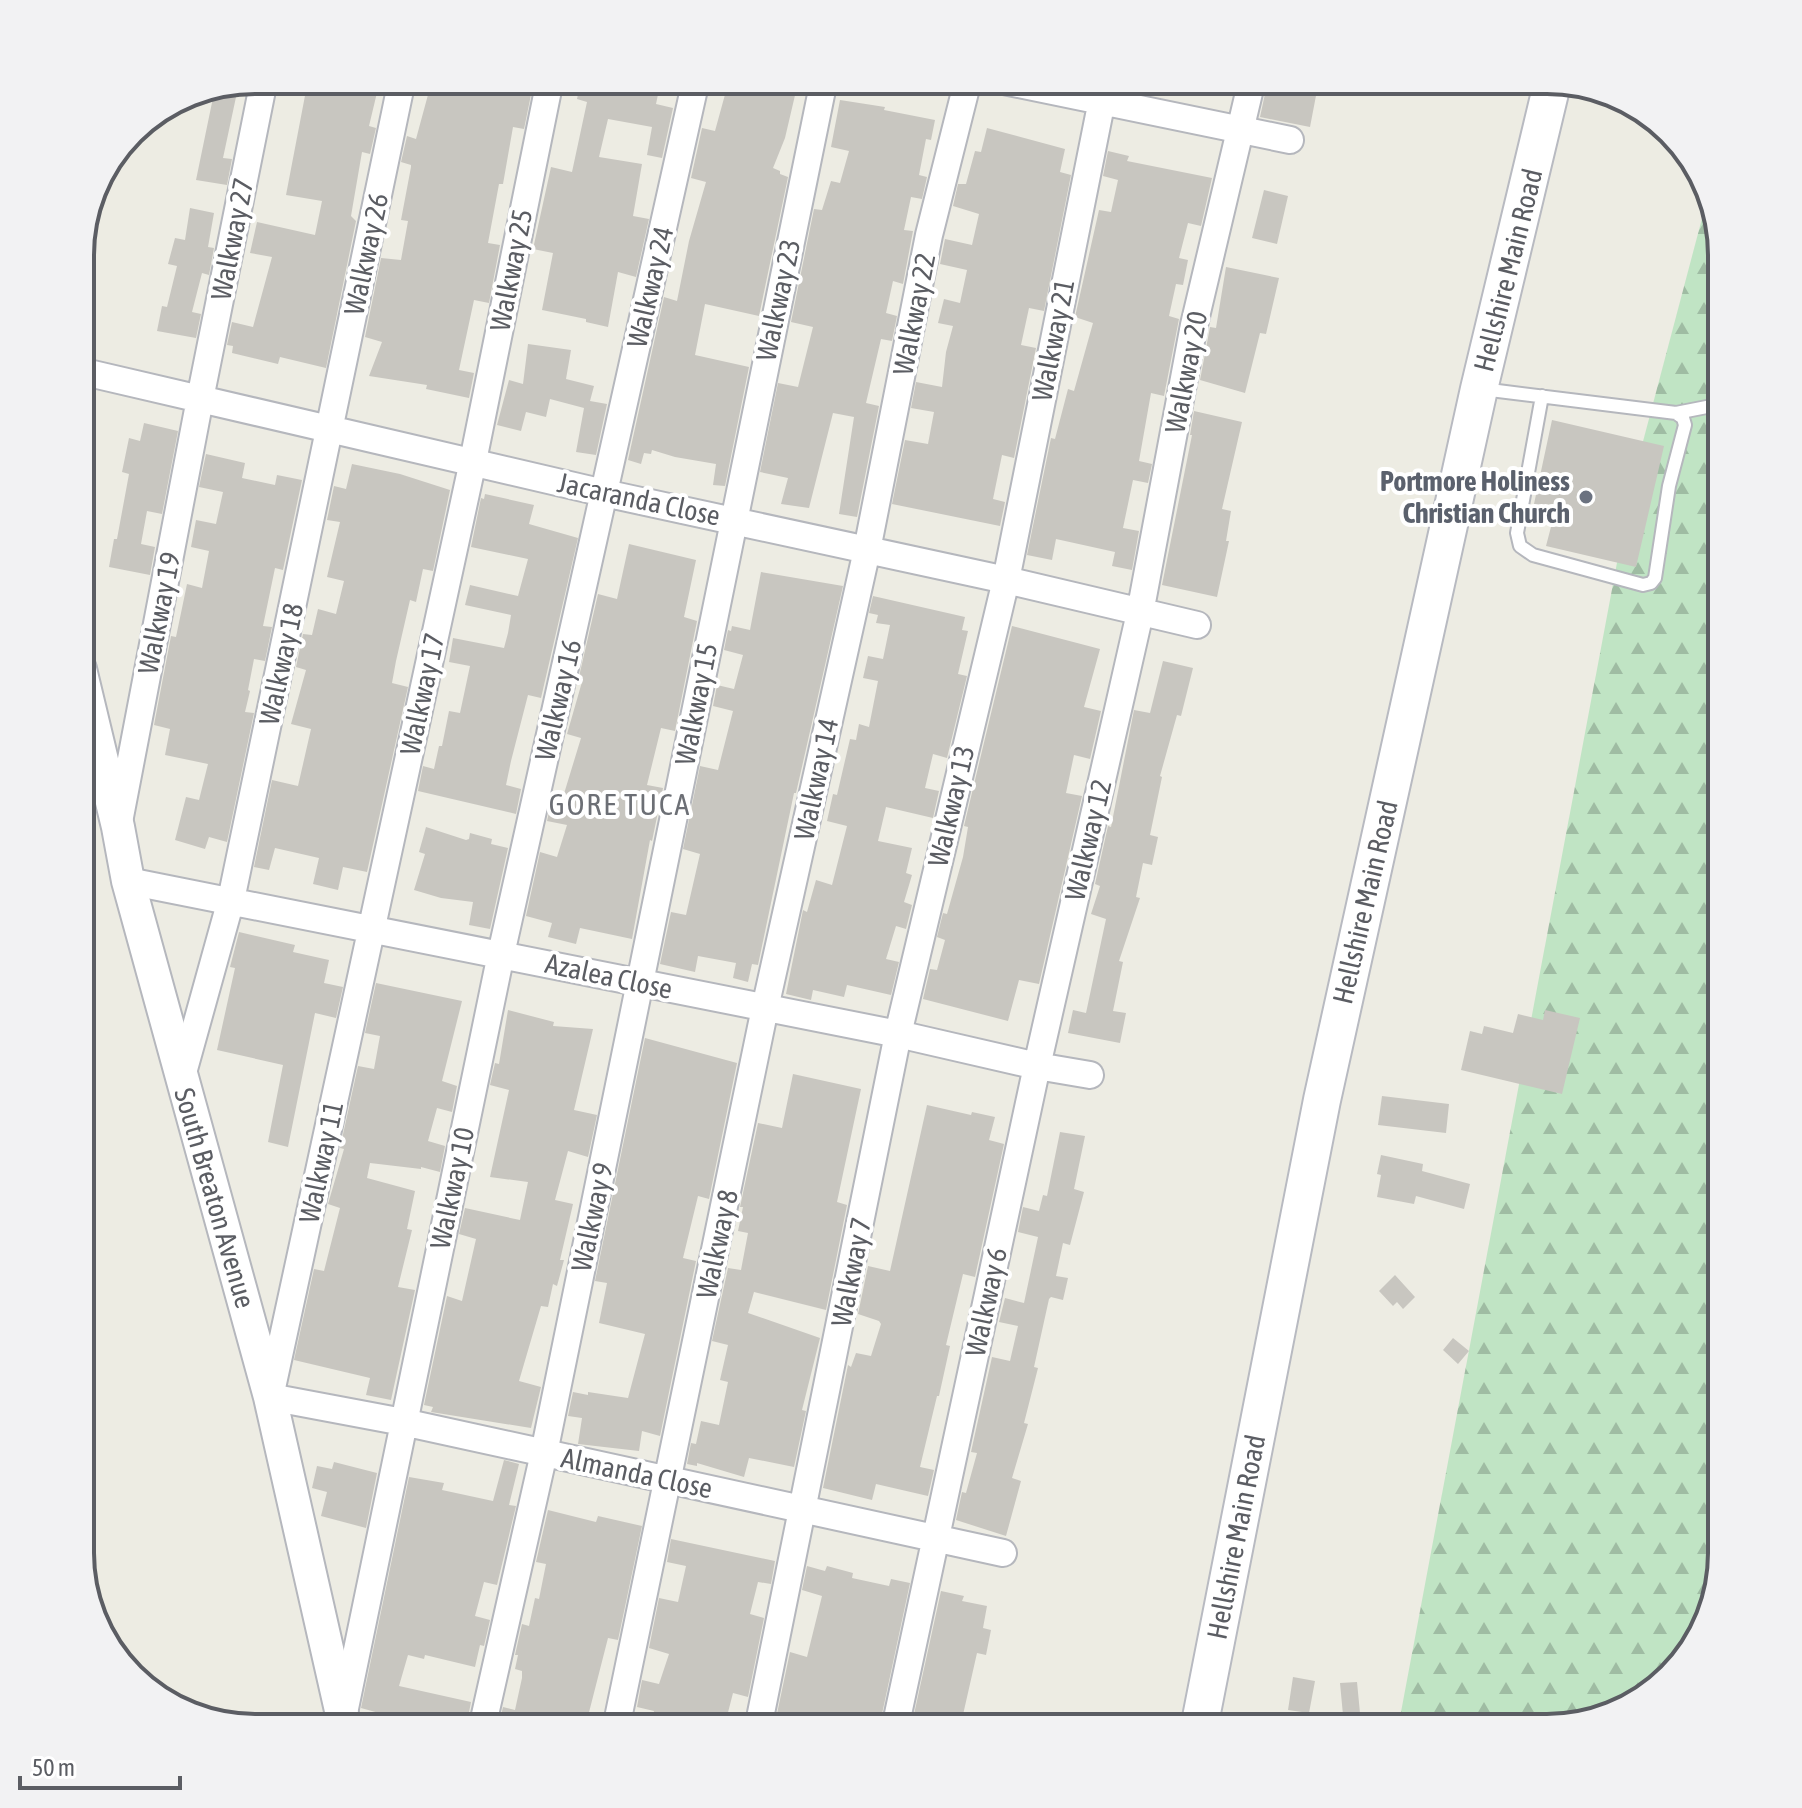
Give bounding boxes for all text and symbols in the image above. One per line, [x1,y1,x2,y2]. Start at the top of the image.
street label: Hellshire Main Road [1467,165,1549,375]
street label: Walkway 27 [205,175,259,303]
street label: Walkway 26 [338,190,394,318]
street label: Walkway 25 [484,206,538,334]
street label: Walkway 24 [621,223,679,351]
street label: Walkway 23 [750,236,806,364]
street label: Walkway 22 [887,250,941,378]
street label: Walkway 21 [1026,276,1080,404]
street label: Walkway 20 [1159,308,1213,436]
place label: Portmore Holiness Christian Church [1380,465,1570,529]
street label: Jacaranda Close [555,466,723,532]
marker: Portmore Holiness Christian Church [1577,488,1595,506]
street label: Walkway 19 [132,549,186,677]
street label: Walkway 18 [253,600,309,728]
street label: Walkway 17 [394,630,450,758]
street label: Walkway 16 [529,636,587,764]
street label: Walkway 15 [669,640,723,768]
street label: Walkway 14 [788,715,844,843]
street label: Walkway 13 [922,742,980,870]
street label: Walkway 12 [1059,776,1117,904]
district label: GORE TUCA [549,787,691,821]
street label: Hellshire Main Road [1326,797,1404,1007]
street label: Azalea Close [543,947,675,1005]
street label: South Breaton Avenue [168,1084,262,1312]
street label: Walkway 11 [293,1098,349,1226]
street label: Walkway 10 [424,1124,480,1252]
street label: Walkway 9 [565,1160,619,1274]
street label: Walkway 8 [690,1187,744,1301]
street label: Walkway 7 [825,1215,877,1329]
street label: Walkway 6 [959,1245,1013,1359]
street label: Hellshire Main Road [1200,1432,1272,1642]
street label: Almanda Close [559,1441,715,1505]
scale bar [20,1740,180,1790]
text: 50 m [32,1754,75,1781]

